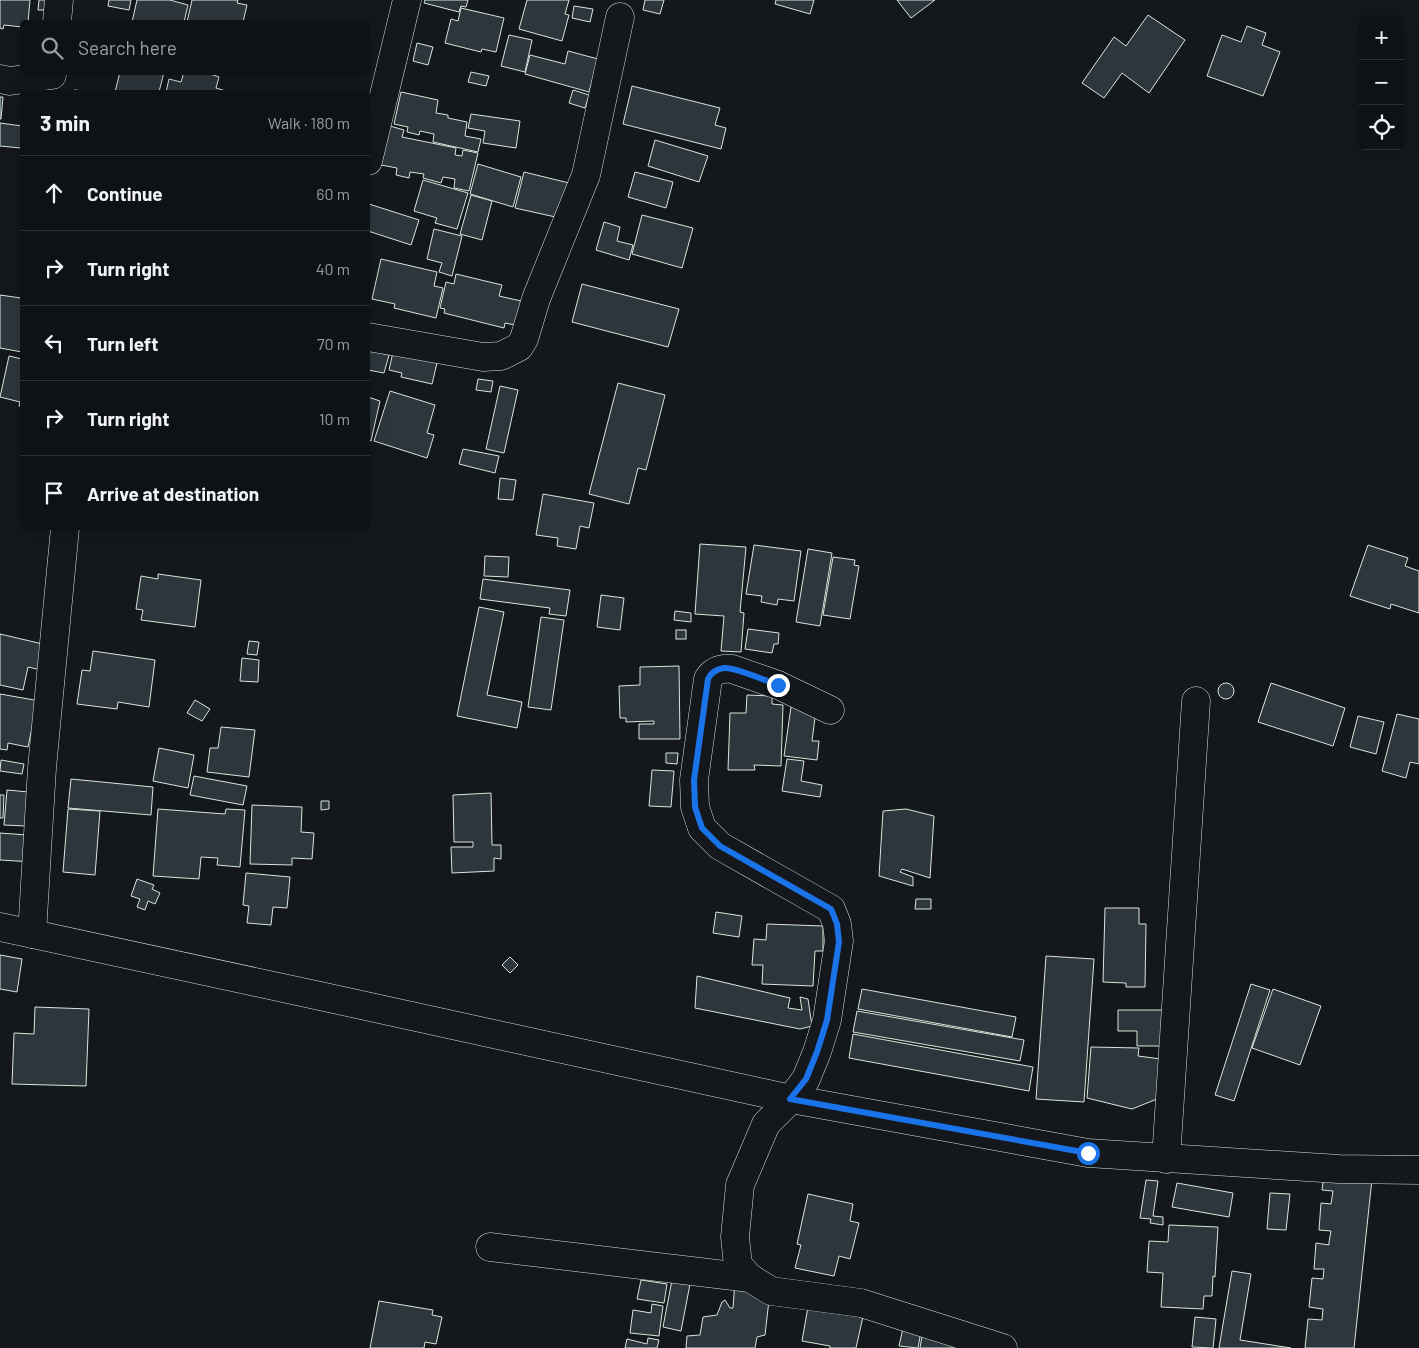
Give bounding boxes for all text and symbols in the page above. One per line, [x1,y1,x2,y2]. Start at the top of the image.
map controls [1359,15,1404,150]
button: + [1359,15,1404,60]
search box [20,20,370,75]
icon: search [38,34,66,62]
text: Search here [78,36,177,59]
button: − [1359,60,1404,105]
button: locate [1359,105,1404,150]
text: 3 min [40,110,90,135]
text: Walk · 180 m [268,113,350,132]
icon: ahead [40,179,68,207]
text: Continue [87,182,163,205]
text: 60 m [316,184,350,203]
icon: right [40,254,68,282]
text: Turn right [87,257,169,280]
text: 40 m [316,259,350,278]
icon: left [40,329,68,357]
text: Turn left [87,332,158,355]
text: 70 m [317,334,350,353]
icon: right [40,404,68,432]
text: Turn right [87,407,169,430]
text: 10 m [319,409,350,428]
icon: arrive [40,479,68,507]
text: Arrive at destination [87,482,259,505]
route end [767,674,790,697]
route start [1077,1142,1100,1165]

